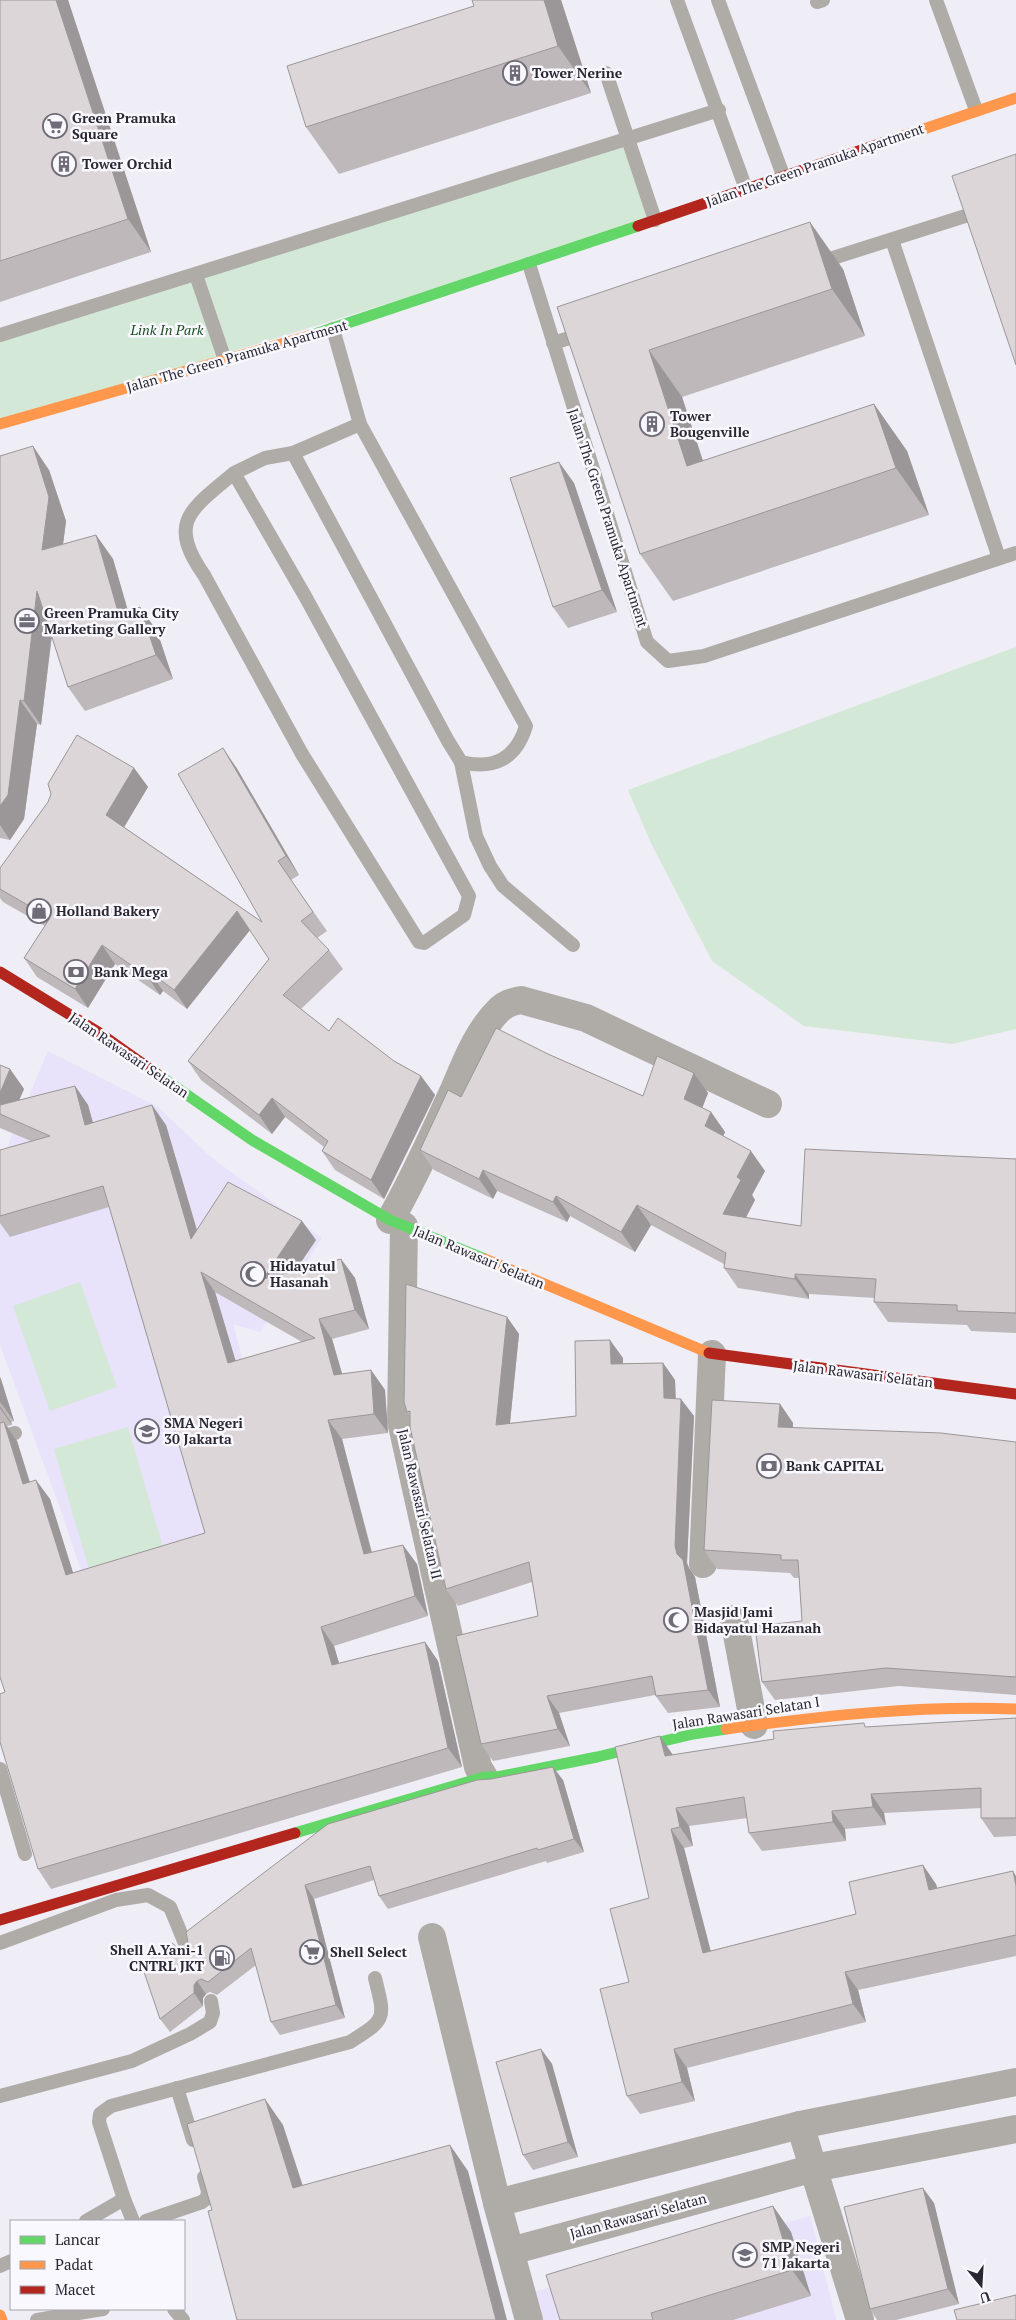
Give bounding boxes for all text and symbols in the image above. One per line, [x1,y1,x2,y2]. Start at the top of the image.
building icon: Tower Nerine [502,60,528,86]
place label: Tower Nerine [532,63,623,82]
place label: Green Pramuka Square [72,108,176,143]
supermarket icon: Green Pramuka Square [42,113,68,139]
street label: Jalan The Green Pramuka Apartment [703,118,927,211]
building icon: Tower Orchid [51,151,77,177]
place label: Tower Orchid [82,154,173,173]
street label: Jalan The Green Pramuka Apartment [124,315,350,396]
park label: Link In Park [130,320,204,339]
street label: Jalan The Green Pramuka Apartment [564,406,653,630]
place label: Tower Bougenville [670,406,750,441]
building icon: Tower Bougenville [639,411,665,437]
place label: Green Pramuka City Marketing Gallery [44,603,179,638]
office icon: Green Pramuka City Marketing Gallery [14,608,40,634]
shop icon: Holland Bakery [26,898,52,924]
place label: Holland Bakery [56,901,160,920]
bank icon: Bank Mega [63,959,89,985]
place label: Bank Mega [94,962,168,981]
street label: Jalan Rawasari Selatan [66,1007,193,1102]
street label: Jalan Rawasari Selatan [411,1220,548,1293]
place label: Hidayatul Hasanah [270,1256,336,1291]
mosque icon: Hidayatul Hasanah [240,1261,266,1287]
street label: Jalan Rawasari Selatan [792,1356,935,1392]
place label: SMA Negeri 30 Jakarta [164,1413,243,1448]
school or university icon: SMA Negeri 30 Jakarta [134,1418,160,1444]
street label: Jalan Rawasari Selatan II [394,1427,447,1581]
bank icon: Bank CAPITAL [756,1453,782,1479]
place label: Bank CAPITAL [786,1456,883,1475]
place label: Masjid Jami Bidayatul Hazanah [694,1602,821,1637]
mosque icon: Masjid Jami Bidayatul Hazanah [663,1607,689,1633]
street label: Jalan Rawasari Selatan I [671,1691,821,1734]
supermarket icon: Shell Select [299,1939,325,1965]
place label: Shell A.Yani-1 CNTRL JKT [110,1940,205,1975]
place label: Shell Select [330,1942,407,1961]
fuel station icon: Shell A.Yani-1 CNTRL JKT [209,1945,235,1971]
street label: Jalan Rawasari Selatan [567,2188,709,2243]
legend [10,2220,185,2310]
text: Lancar [55,2229,100,2249]
place label: SMP Negeri 71 Jakarta [762,2237,840,2272]
school or university icon: SMP Negeri 71 Jakarta [732,2242,758,2268]
text: Padat [55,2254,93,2274]
north arrow [956,2260,1006,2310]
text: Macet [55,2279,96,2299]
text: U [977,2287,993,2308]

